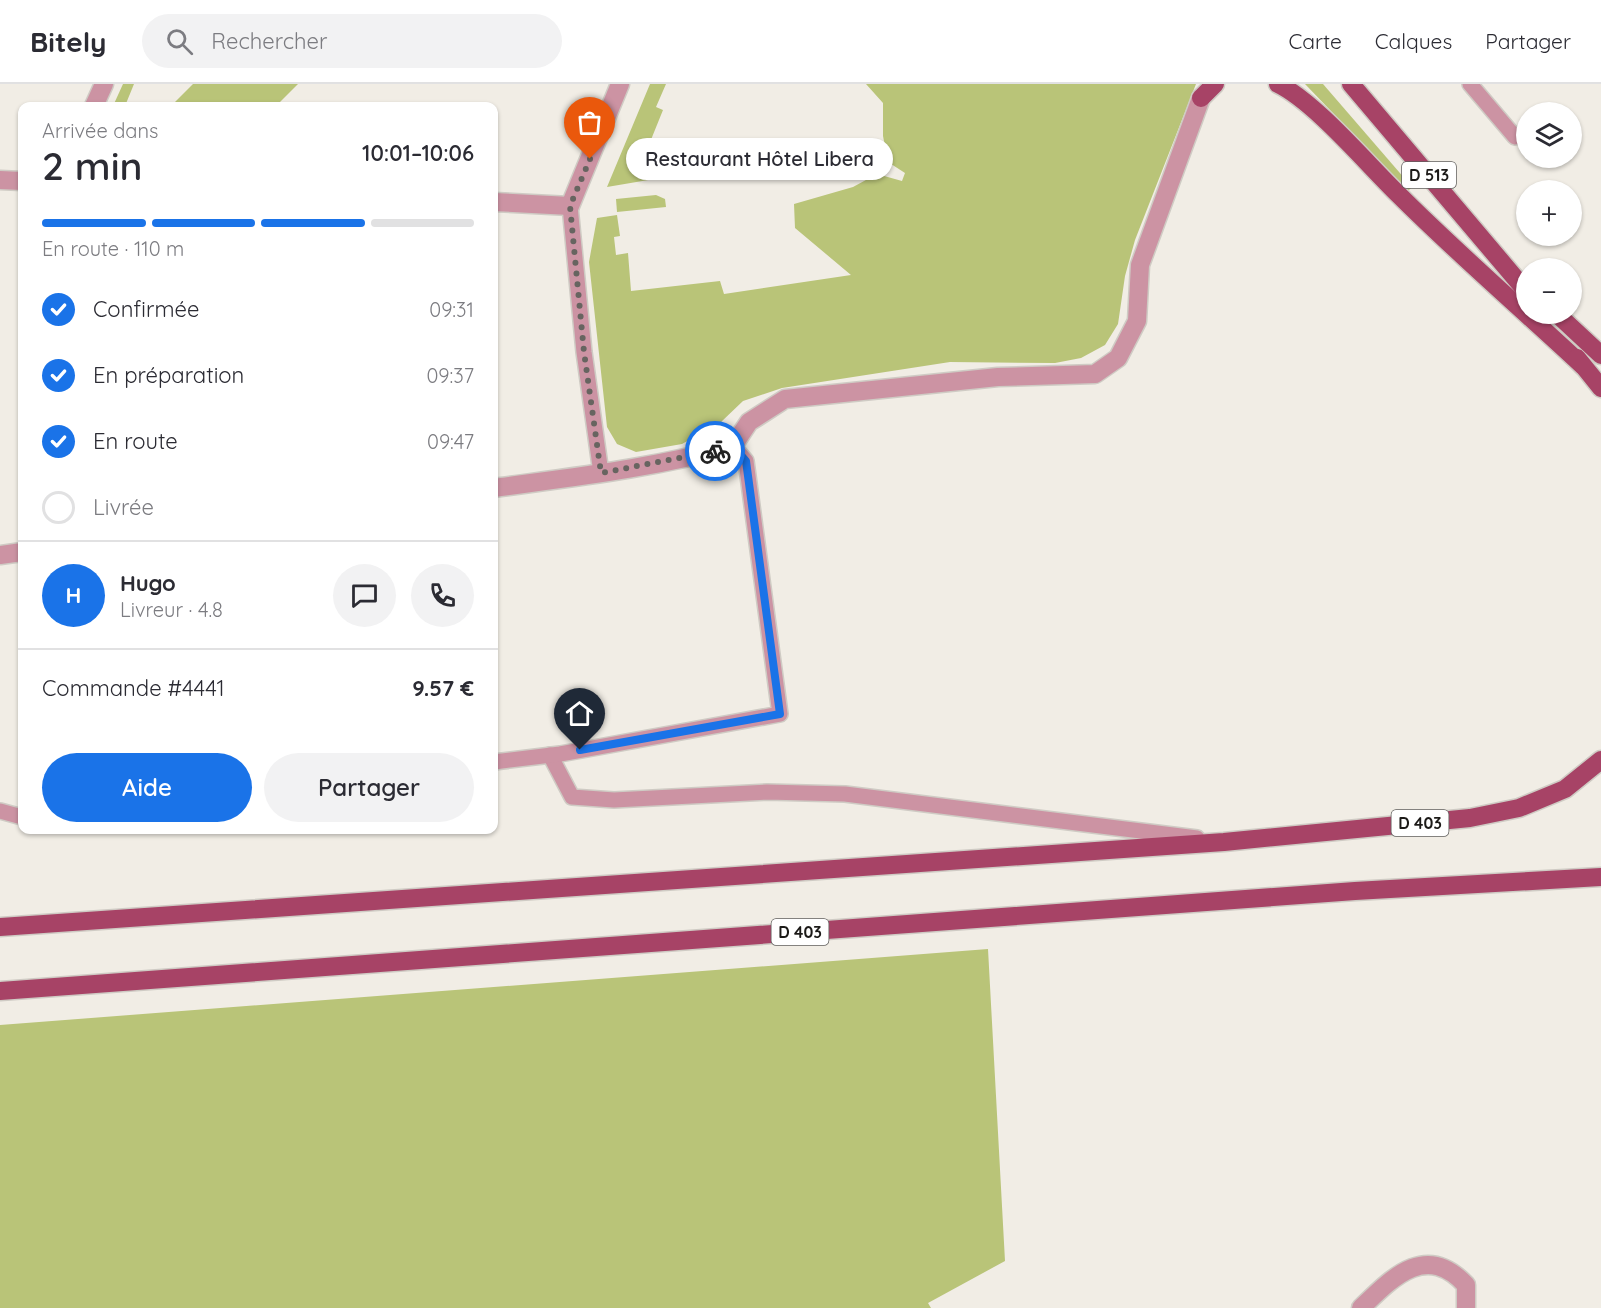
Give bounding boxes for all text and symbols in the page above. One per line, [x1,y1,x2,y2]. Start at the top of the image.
search box [142,14,562,68]
text: Bitely [30,24,106,59]
icon: search [163,25,196,58]
text: Rechercher [211,27,328,55]
text: Carte [1288,28,1342,54]
text: Calques [1375,28,1452,54]
text: Partager [1485,28,1571,54]
pin [564,97,615,159]
map controls [1516,102,1582,324]
button: layers [1516,102,1582,168]
icon: bag [573,106,606,139]
text: Arrivée dans [42,118,158,143]
callout: Restaurant Hôtel Libera [626,138,893,180]
text: 10:01–10:06 [362,139,474,167]
text: 2 min [42,141,143,190]
text: Restaurant Hôtel Libera [645,146,874,171]
road number: D 513 [1402,162,1456,188]
button: + [1516,180,1582,246]
text: En route · 110 m [42,236,184,261]
button: − [1516,258,1582,324]
icon: check [42,293,75,326]
text: Confirmée [93,295,199,323]
text: 09:31 [429,297,474,322]
icon: check [42,359,75,392]
text: En préparation [93,361,244,389]
text: 09:37 [426,363,474,388]
courier [685,421,745,481]
icon: check [42,425,75,458]
text: En route [93,427,178,455]
text: 09:47 [427,429,474,454]
icon: bike [699,435,732,468]
text: Livrée [93,493,154,521]
button: chat [333,564,396,627]
button: phone [411,564,474,627]
text: Hugo [120,569,176,597]
text: H [66,581,81,609]
text: Livreur · 4.8 [120,597,223,622]
text: Commande #4441 [42,674,225,702]
text: 9.57 € [412,674,474,702]
pin [554,688,605,750]
icon: home [563,697,596,730]
button: Aide [42,753,252,822]
button: Partager [264,753,474,822]
road number: D 403 [1392,810,1448,836]
road number: D 403 [772,919,828,945]

